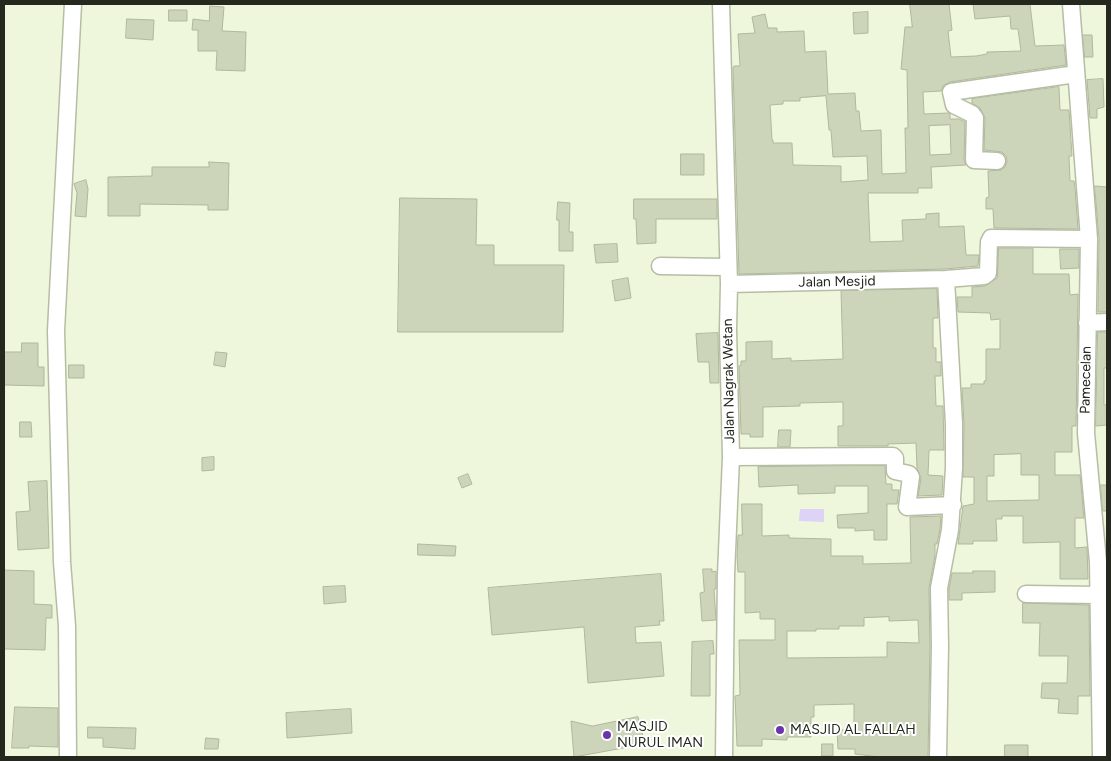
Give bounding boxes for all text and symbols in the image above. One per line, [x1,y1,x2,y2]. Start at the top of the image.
street label: Jalan Mesjid [798,273,876,291]
street label: Jalan Nagrak Wetan [720,318,738,444]
street label: Pamecelan [1077,346,1095,414]
place label: MASJID NURUL IMAN [617,719,703,752]
place label: MASJID AL FALLAH [790,722,916,738]
marker: MASJID AL FALLAH [774,724,786,736]
marker: MASJID NURUL IMAN [601,729,613,741]

